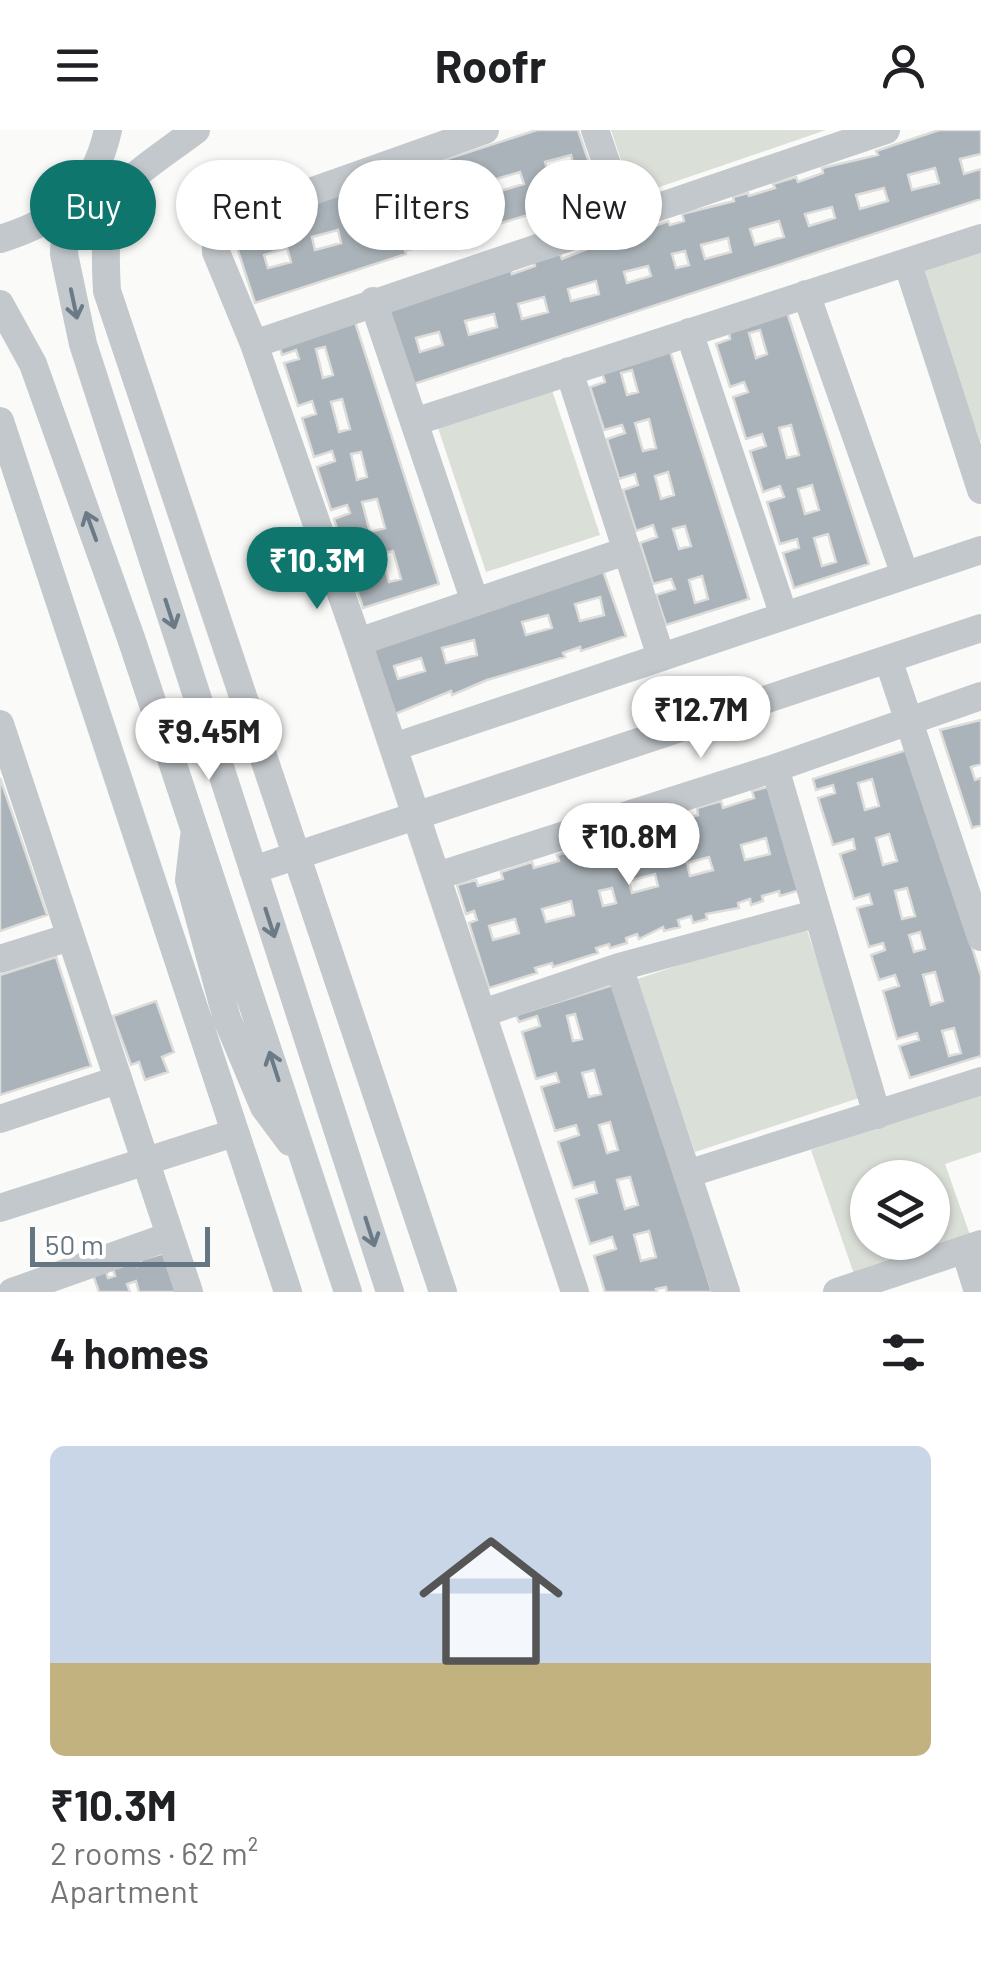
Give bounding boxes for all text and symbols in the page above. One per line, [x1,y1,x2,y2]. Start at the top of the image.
icon: menu [50,38,105,93]
text: Roofr [435,38,546,92]
icon: person [876,38,931,93]
chip: Buy [30,160,156,250]
chip: Rent [176,160,318,250]
chip: Filters [338,160,505,250]
chip: New [525,160,662,250]
one-way arrow [66,287,85,319]
one-way arrow [81,512,99,543]
pin: ₹10.3M [236,527,398,612]
text: ₹10.3M [269,540,365,578]
one-way arrow [163,598,181,629]
pin: ₹12.7M [620,676,782,761]
text: ₹12.7M [654,689,748,727]
pin: ₹9.45M [128,698,290,783]
text: ₹9.45M [157,711,261,749]
pin: ₹10.8M [548,803,710,888]
text: ₹10.8M [581,816,677,854]
one-way arrow [263,907,281,939]
one-way arrow [263,1051,281,1083]
map controls [850,1160,950,1260]
button: layers [850,1160,950,1260]
one-way arrow [362,1216,380,1248]
scale bar [30,1222,210,1266]
text: 50 m [45,1227,104,1261]
icon: filters [876,1325,931,1380]
text: 4 homes [50,1327,209,1377]
icon: home [401,1511,581,1691]
text: ₹10.3M [50,1779,177,1829]
text: 2 rooms · 62 m² [50,1833,258,1871]
text: Apartment [50,1871,199,1909]

